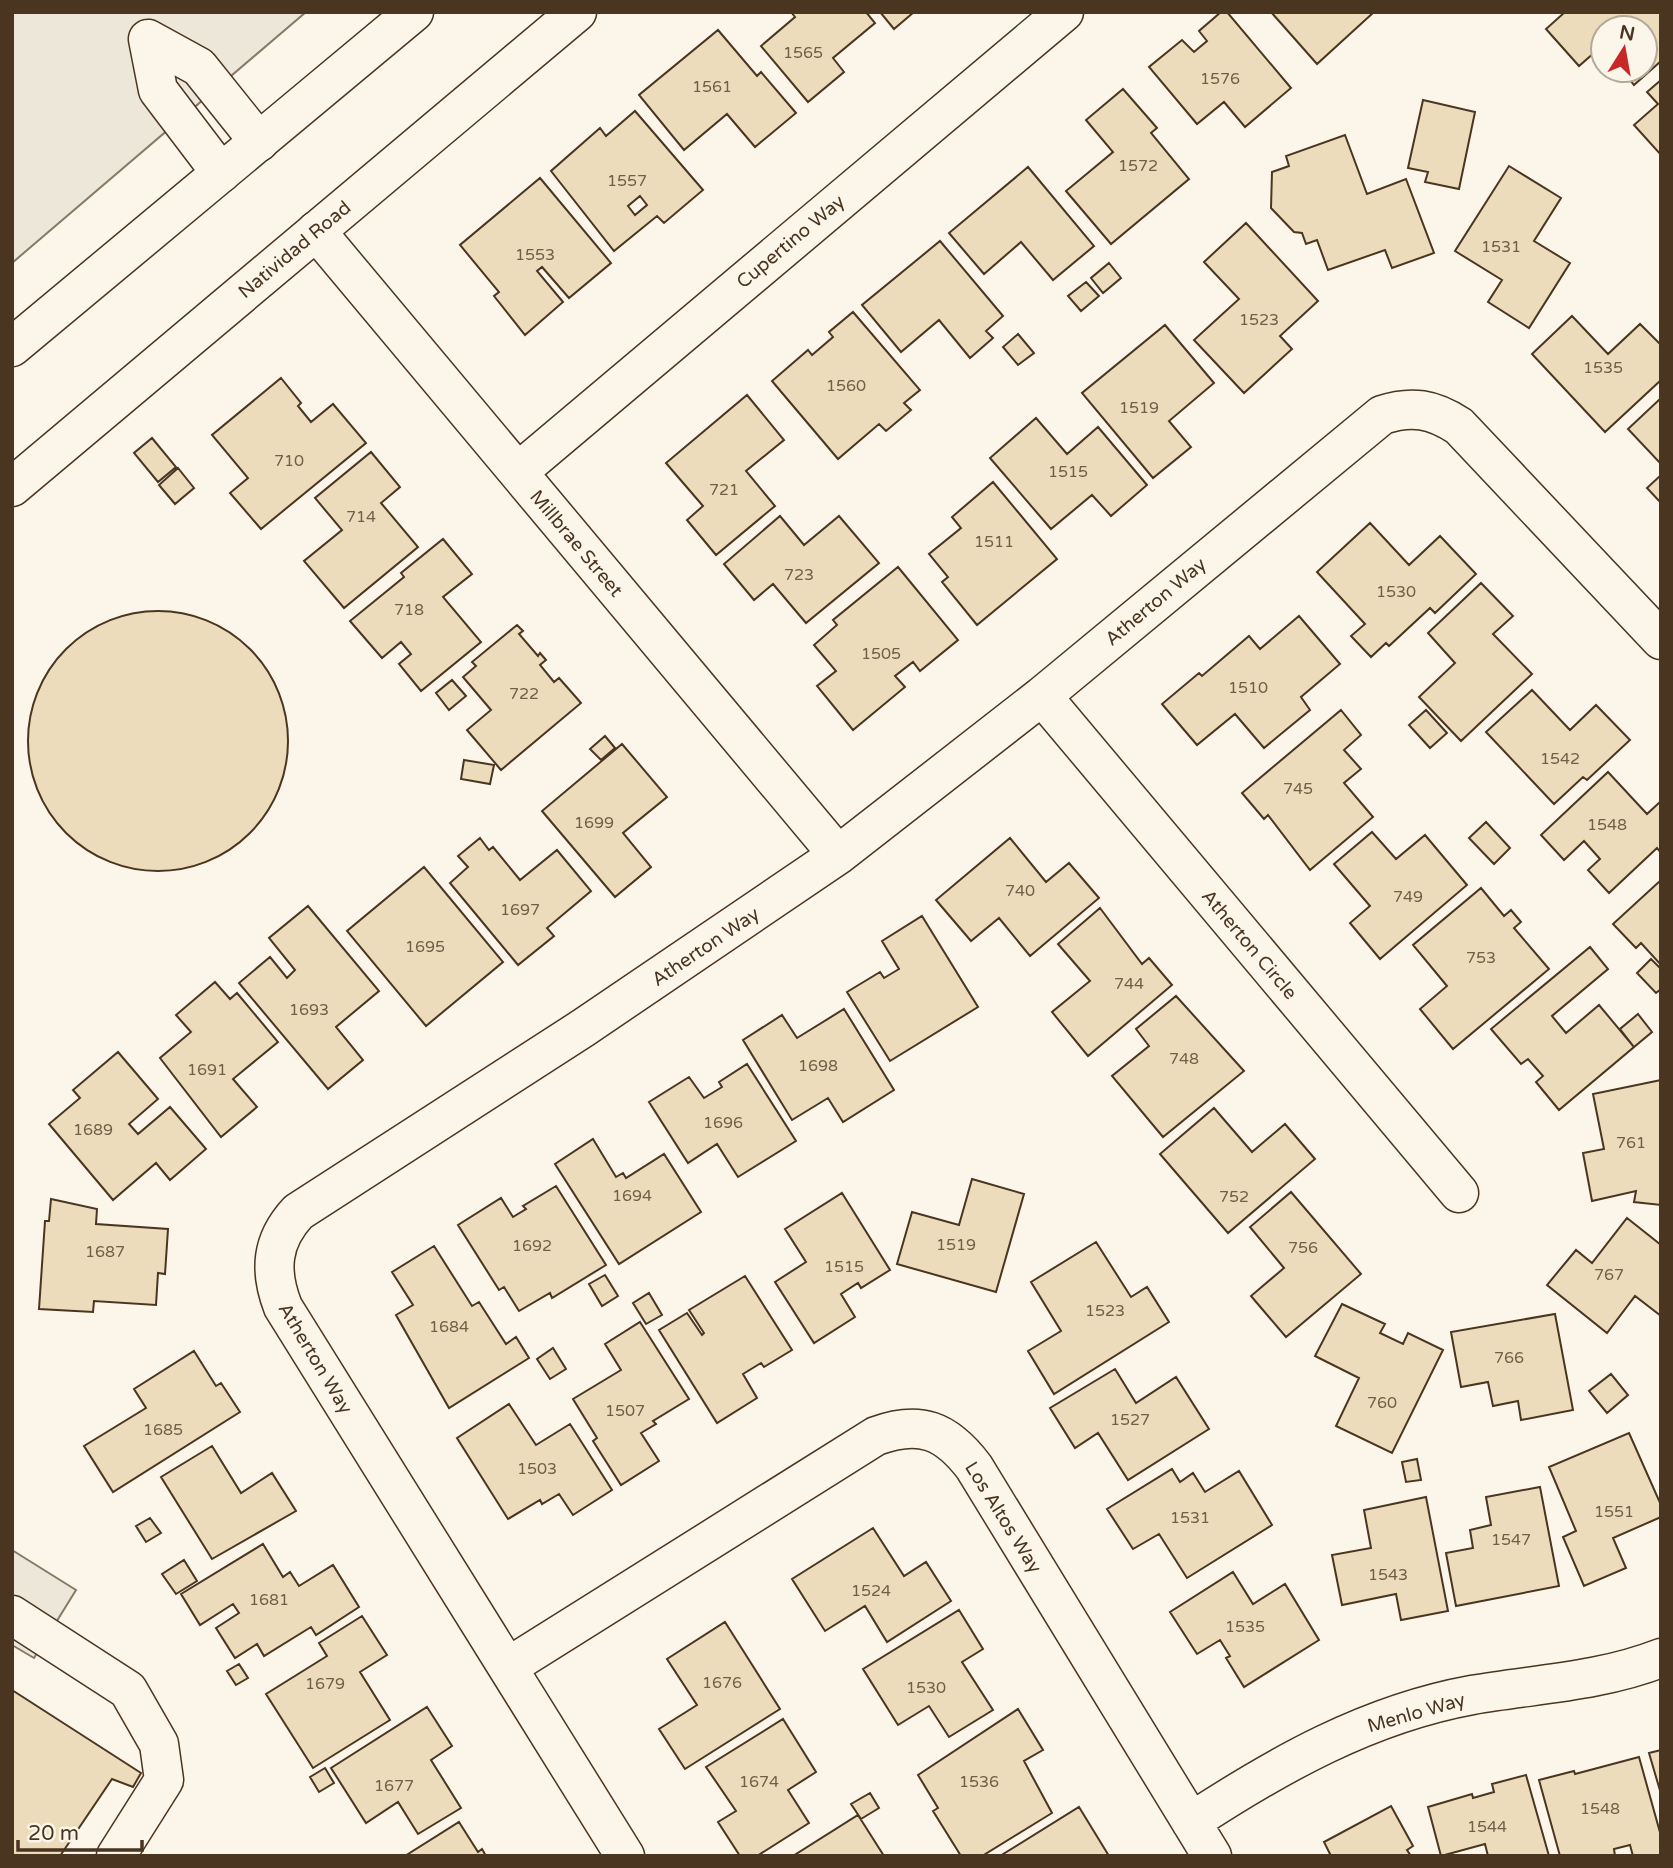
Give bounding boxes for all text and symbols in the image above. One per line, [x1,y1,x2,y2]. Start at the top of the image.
north arrow [1589,14,1659,84]
text: N [1617,21,1637,46]
house number: 1565 [783,43,823,63]
house number: 1576 [1200,69,1240,89]
house number: 1561 [692,77,732,97]
house number: 1572 [1118,156,1158,176]
house number: 1557 [607,171,647,191]
street label: Cupertino Way [732,190,849,293]
street label: Natividad Road [234,196,355,303]
house number: 1531 [1481,237,1521,257]
house number: 1553 [515,245,555,265]
house number: 1523 [1239,310,1279,330]
house number: 1535 [1583,358,1623,378]
house number: 1560 [826,376,866,396]
house number: 1519 [1119,398,1159,418]
house number: 710 [274,451,304,471]
house number: 1515 [1048,462,1088,482]
house number: 721 [709,480,739,500]
street label: Millbrae Street [525,486,627,601]
house number: 714 [346,507,376,527]
house number: 1511 [974,532,1014,552]
street label: Atherton Way [1101,553,1211,650]
house number: 723 [784,565,814,585]
house number: 1530 [1376,582,1416,602]
house number: 718 [394,600,424,620]
house number: 1505 [861,644,901,664]
house number: 1510 [1228,678,1268,698]
house number: 722 [509,684,539,704]
house number: 1542 [1540,749,1580,769]
house number: 745 [1283,779,1313,799]
house number: 1699 [574,813,614,833]
house number: 1548 [1587,815,1627,835]
house number: 740 [1005,881,1035,901]
street label: Atherton Circle [1197,885,1301,1004]
house number: 749 [1393,887,1423,907]
house number: 1697 [500,900,540,920]
street label: Atherton Way [648,903,764,991]
house number: 1695 [405,937,445,957]
house number: 753 [1466,948,1496,968]
house number: 744 [1114,974,1144,994]
house number: 1693 [289,1000,329,1020]
house number: 748 [1169,1049,1199,1069]
house number: 1698 [798,1056,838,1076]
house number: 1691 [187,1060,227,1080]
house number: 1696 [703,1113,743,1133]
house number: 1689 [73,1120,113,1140]
house number: 761 [1616,1133,1646,1153]
house number: 1694 [612,1186,652,1206]
house number: 752 [1219,1187,1249,1207]
house number: 1519 [936,1235,976,1255]
house number: 1692 [512,1236,552,1256]
house number: 756 [1288,1238,1318,1258]
house number: 1687 [85,1242,125,1262]
house number: 1515 [824,1257,864,1277]
house number: 767 [1594,1265,1624,1285]
street label: Atherton Way [274,1299,357,1418]
house number: 1523 [1085,1301,1125,1321]
house number: 1684 [429,1317,469,1337]
house number: 766 [1494,1348,1524,1368]
house number: 760 [1367,1393,1397,1413]
house number: 1507 [605,1401,645,1421]
house number: 1527 [1110,1410,1150,1430]
house number: 1685 [143,1420,183,1440]
street label: Los Altos Way [960,1458,1046,1577]
house number: 1503 [517,1459,557,1479]
house number: 1551 [1594,1502,1634,1522]
house number: 1531 [1170,1508,1210,1528]
house number: 1547 [1491,1530,1531,1550]
house number: 1543 [1368,1565,1408,1585]
house number: 1524 [851,1581,891,1601]
house number: 1681 [249,1590,289,1610]
house number: 1535 [1225,1617,1265,1637]
house number: 1676 [702,1673,742,1693]
house number: 1679 [305,1674,345,1694]
house number: 1530 [906,1678,946,1698]
street label: Menlo Way [1365,1688,1468,1737]
house number: 1674 [739,1772,779,1792]
house number: 1536 [959,1772,999,1792]
house number: 1677 [374,1776,414,1796]
house number: 1548 [1580,1799,1620,1819]
scale bar [18,1808,142,1852]
house number: 1544 [1467,1817,1507,1837]
text: 20 m [28,1821,79,1846]

